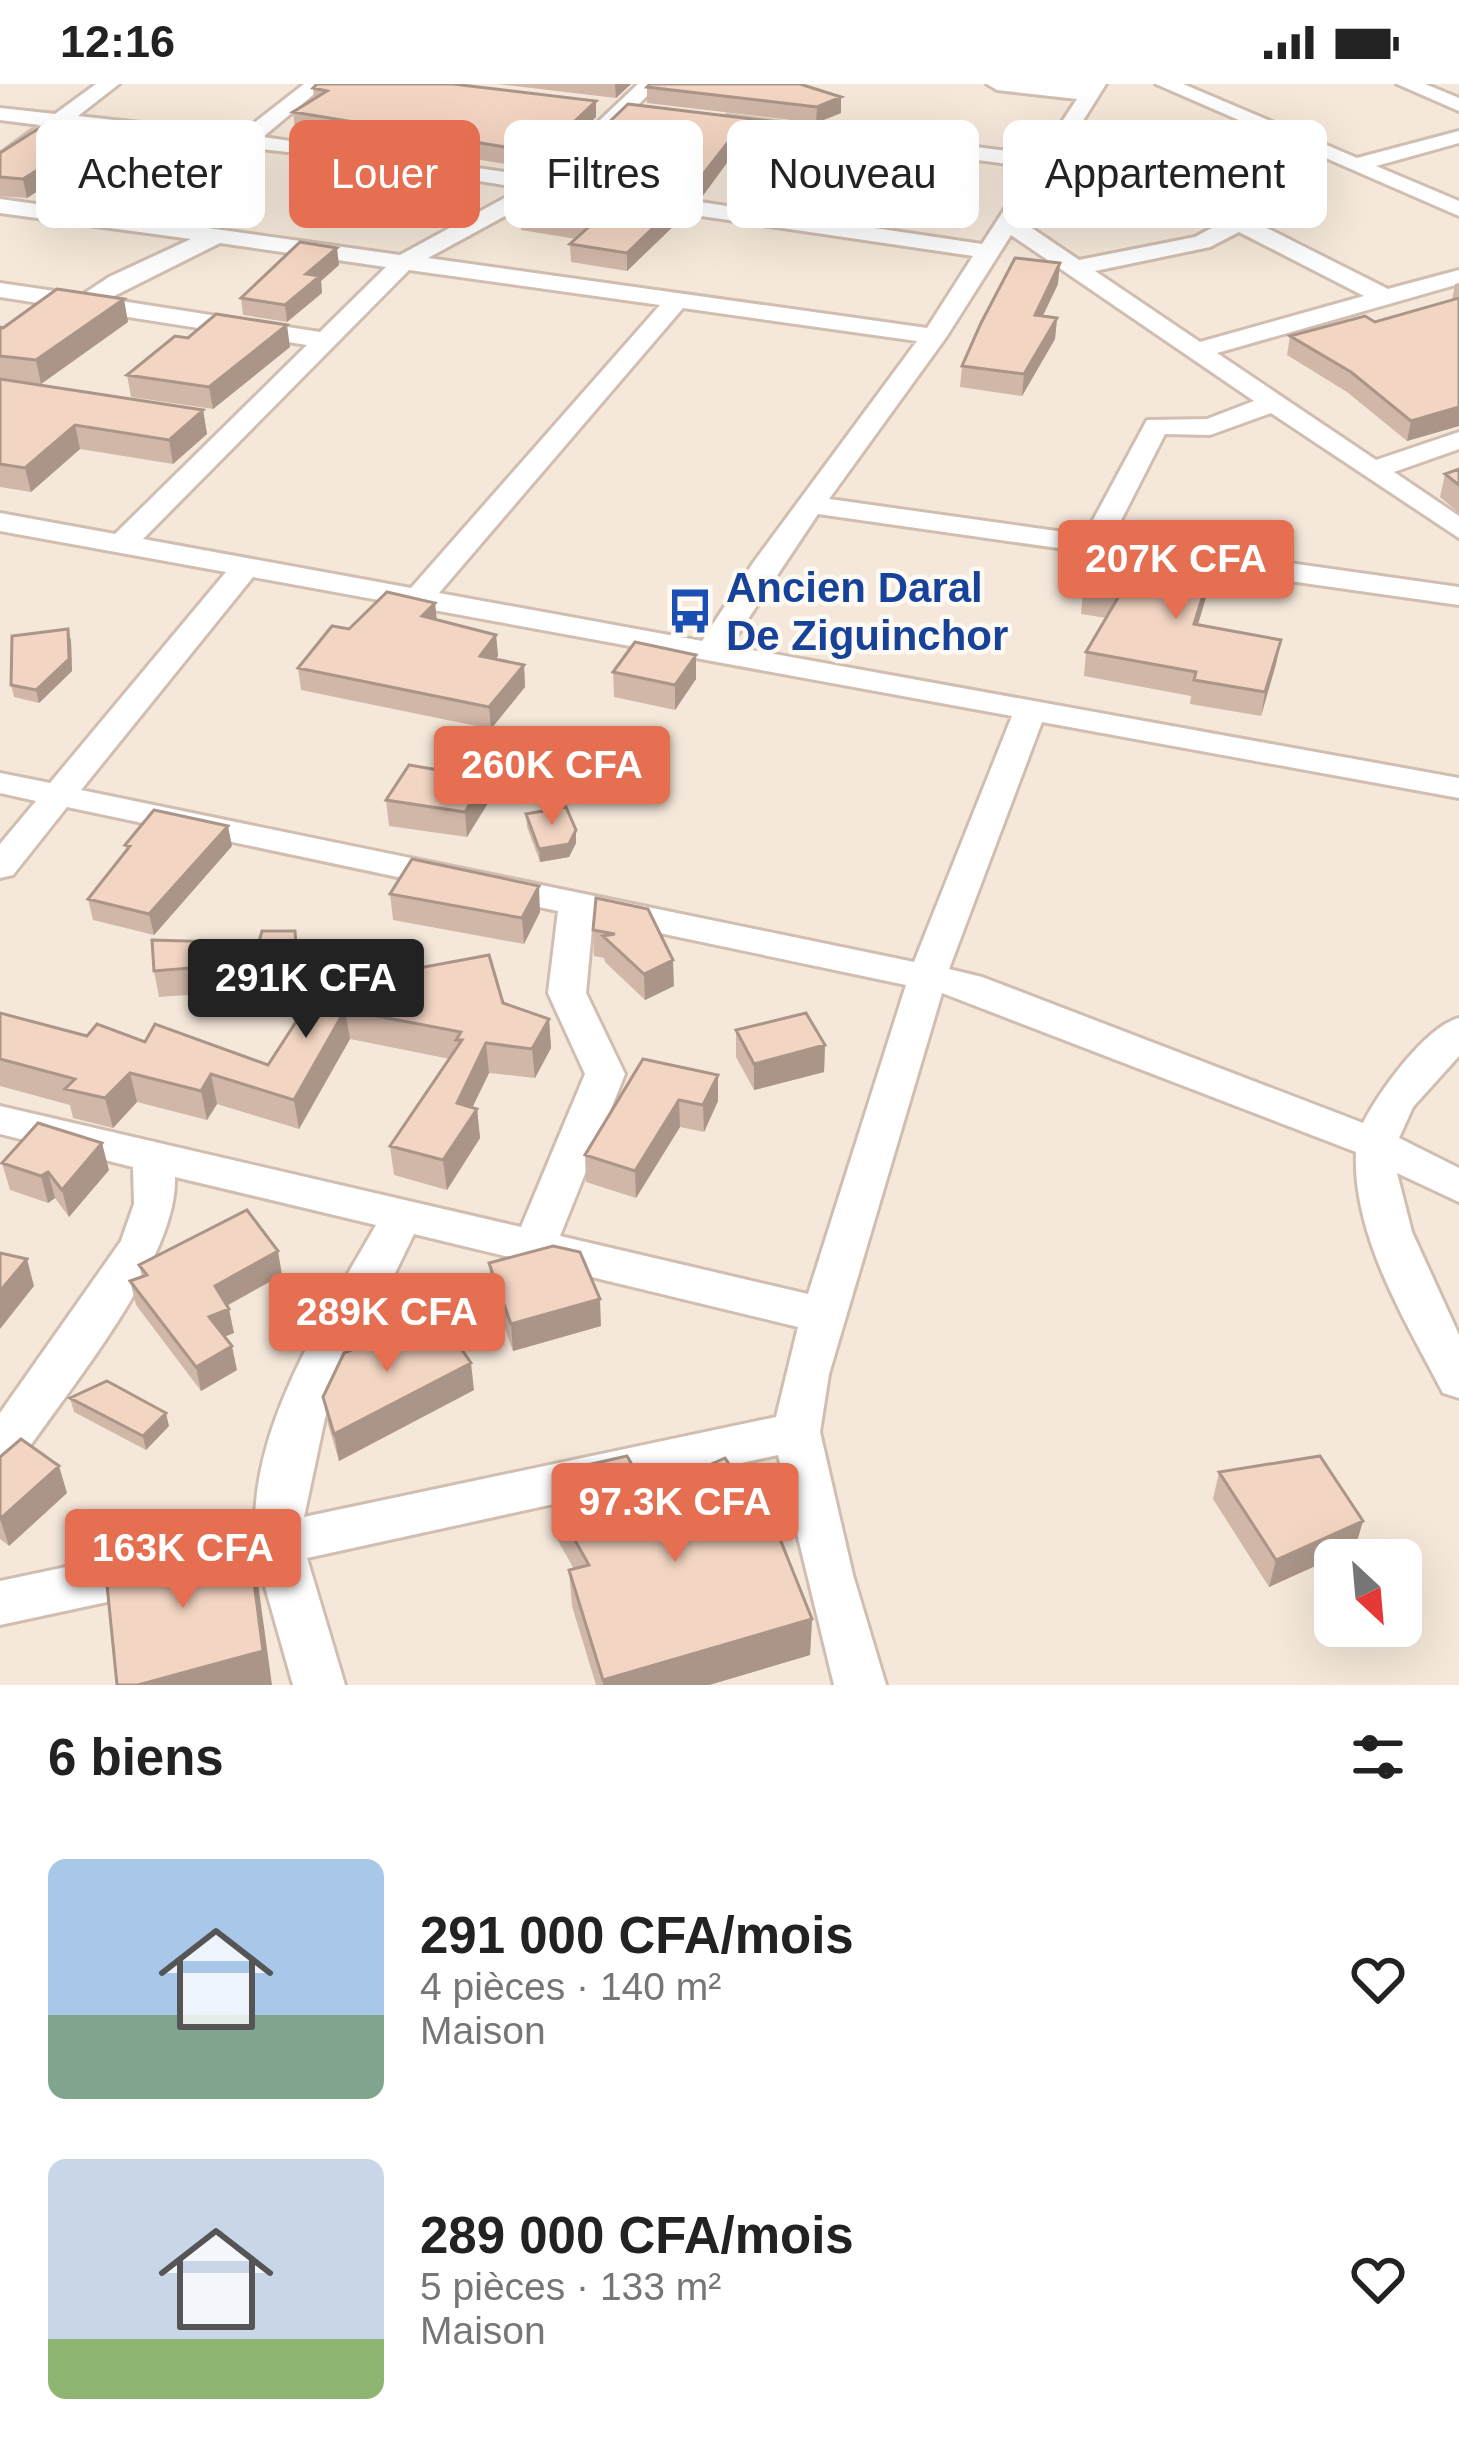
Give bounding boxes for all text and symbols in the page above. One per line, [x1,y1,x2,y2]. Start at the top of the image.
text: 12:16 [60,16,175,67]
chip: Acheter [36,120,265,228]
chip: Louer [289,120,480,228]
chip: Filtres [504,120,703,228]
chip: Nouveau [727,120,979,228]
chip: Appartement [1003,120,1327,228]
pin: 207K CFA [1052,520,1300,622]
text: 207K CFA [1085,537,1267,580]
place label: Ancien Daral De Ziguinchor [726,564,1008,659]
bus stop icon: Ancien Daral De Ziguinchor [665,586,715,636]
pin: 260K CFA [428,726,676,828]
text: 260K CFA [461,743,643,786]
pin: 291K CFA [182,939,430,1041]
text: 291K CFA [215,956,397,999]
pin: 289K CFA [263,1273,511,1375]
text: 289K CFA [296,1290,478,1333]
pin: 97.3K CFA [538,1463,812,1565]
text: 97.3K CFA [579,1480,771,1523]
pin: 163K CFA [59,1509,307,1611]
text: 163K CFA [92,1526,274,1569]
north arrow [1314,1539,1422,1647]
map controls [1314,1539,1422,1647]
icon: filters [1345,1724,1411,1790]
text: 6 biens [48,1729,224,1786]
icon: home [144,1907,288,2051]
text: 291 000 CFA/mois [420,1907,854,1964]
icon: heart [1345,1946,1411,2012]
text: 4 pièces · 140 m² [420,1965,721,2008]
text: Maison [420,2009,546,2052]
icon: home [144,2207,288,2351]
text: 289 000 CFA/mois [420,2207,854,2264]
icon: heart [1345,2246,1411,2312]
text: 5 pièces · 133 m² [420,2265,721,2308]
text: Maison [420,2309,546,2352]

